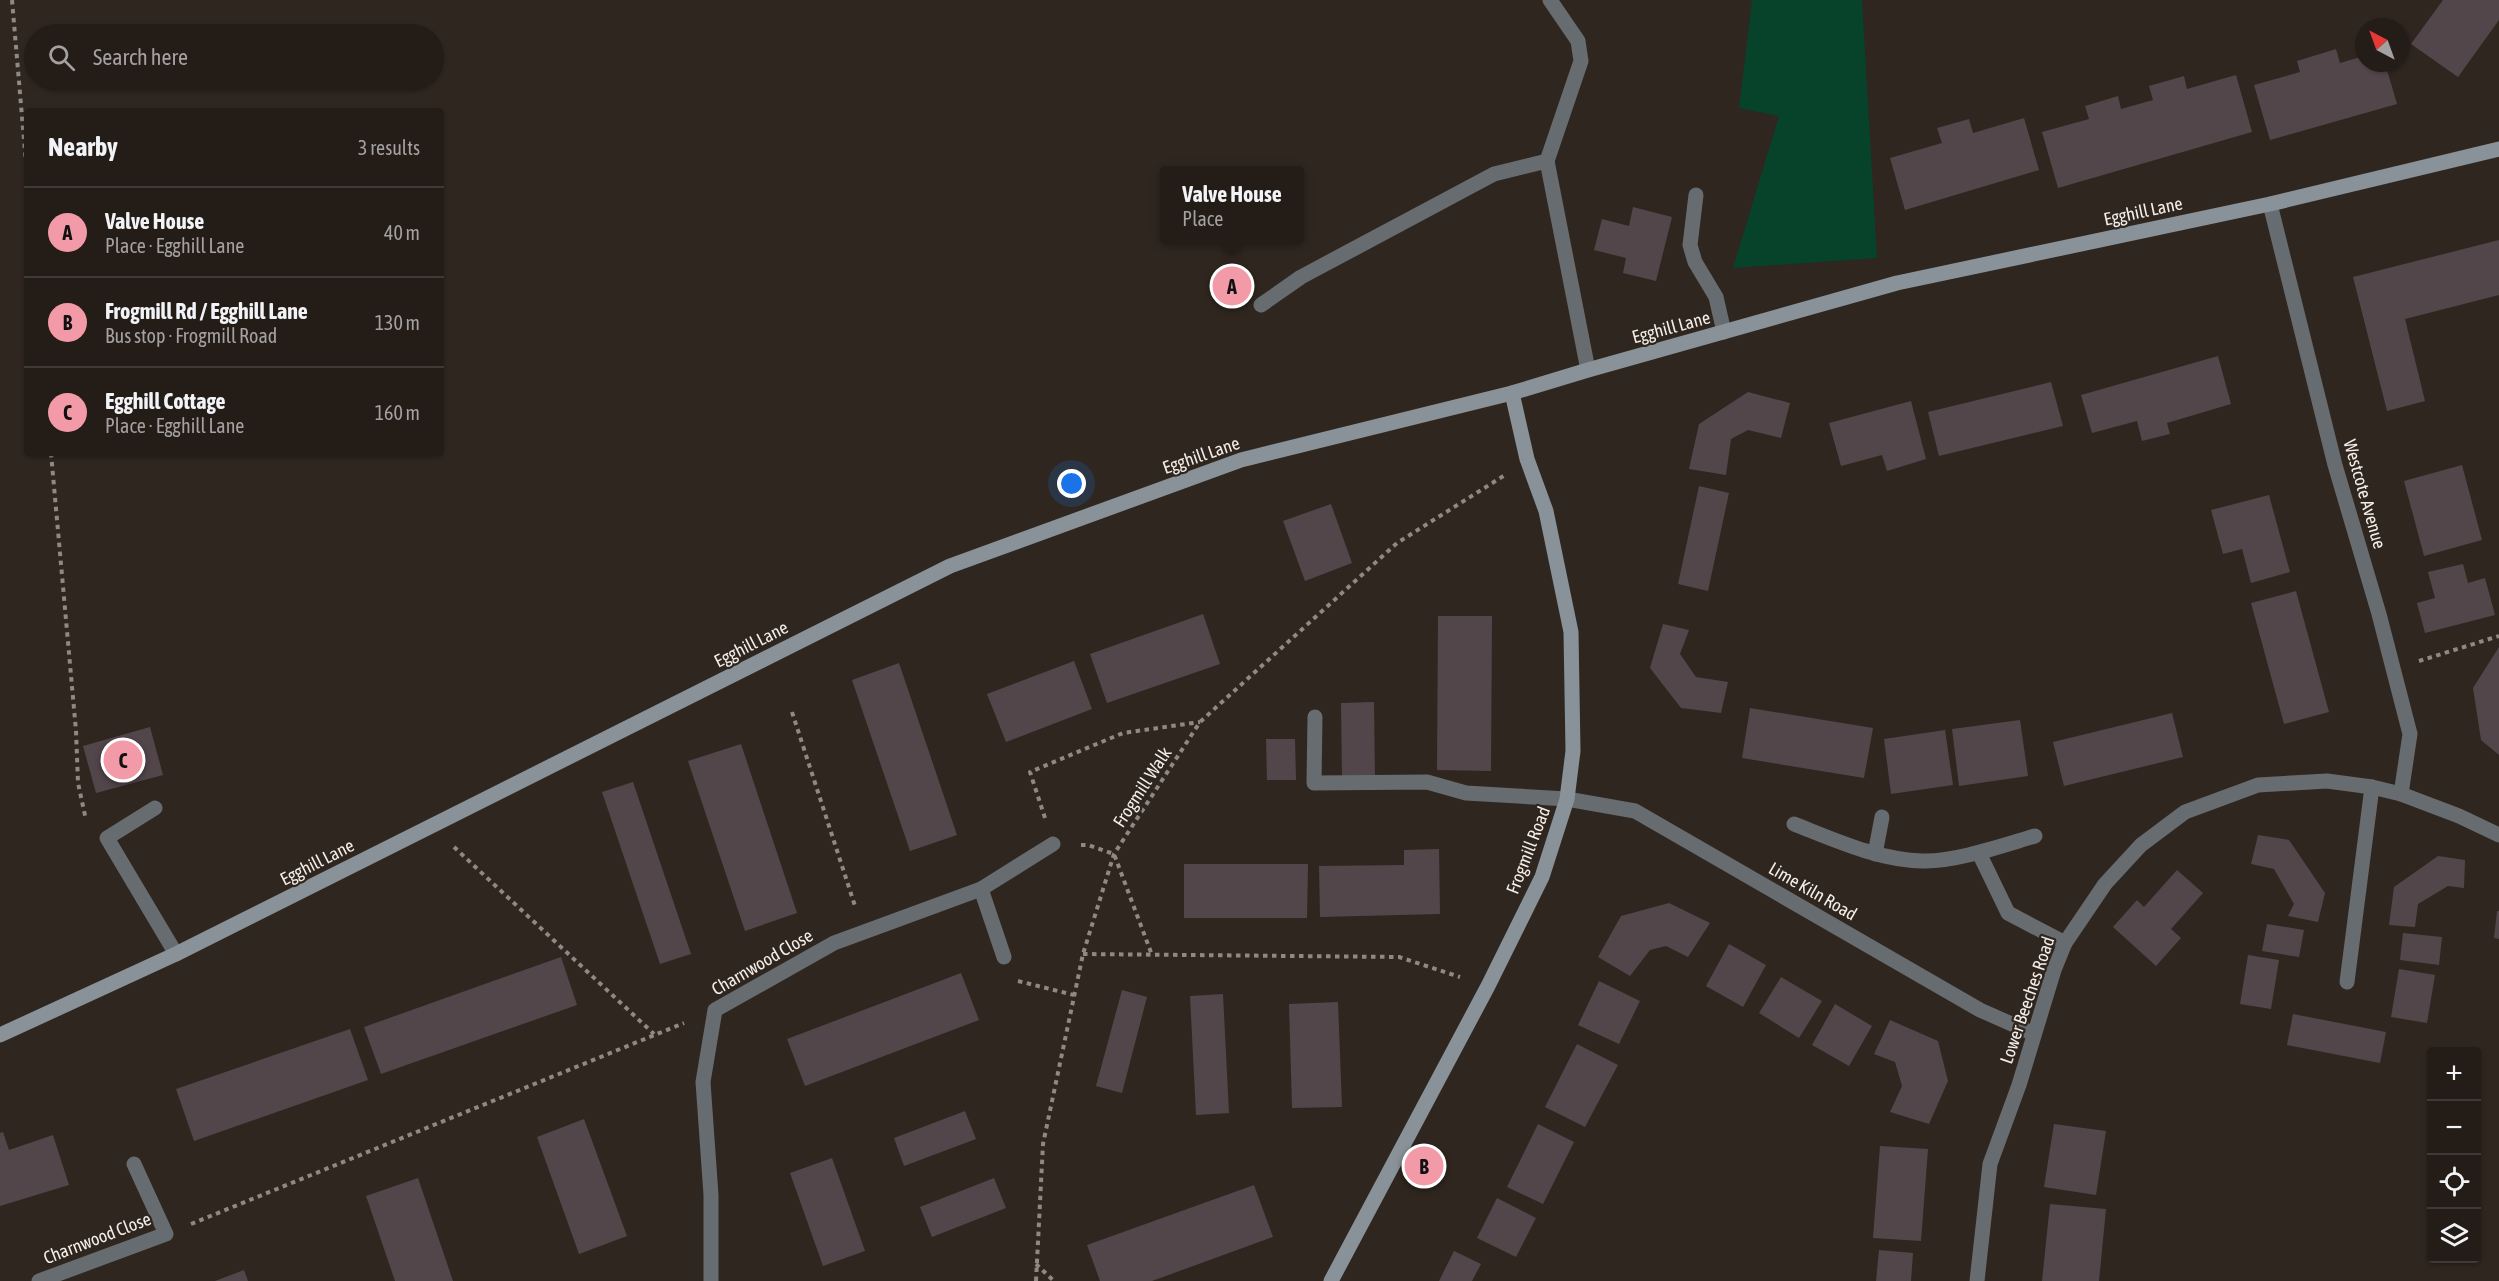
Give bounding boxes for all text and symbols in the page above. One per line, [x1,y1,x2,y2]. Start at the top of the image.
north arrow [2355,18,2409,72]
search box [24,24,444,90]
icon: search [45,41,78,74]
text: Search here [93,44,188,70]
text: Nearby [48,132,118,162]
text: 3 results [358,136,420,159]
popup [1160,166,1304,244]
text: Valve House [1182,181,1282,207]
street label: Egghill Lane [2102,192,2184,230]
text: Place [1182,207,1223,230]
text: Valve House [105,208,204,234]
text: A [63,221,72,244]
text: 40 m [384,221,420,244]
text: Place · Egghill Lane [105,234,244,257]
pin: A [1212,264,1252,308]
text: Frogmill Rd / Egghill Lane [105,298,308,324]
street label: Egghill Lane [1630,307,1712,347]
text: B [63,311,72,334]
text: 130 m [375,311,420,334]
text: Bus stop · Frogmill Road [105,324,277,347]
text: Egghill Cottage [105,388,225,414]
text: C [63,401,72,424]
text: 160 m [375,401,420,424]
text: Place · Egghill Lane [105,414,244,437]
street label: Egghill Lane [1160,432,1242,478]
street label: Westcote Avenue [2339,437,2391,551]
your location [1057,469,1086,498]
street label: Egghill Lane [711,617,791,671]
pin: C [104,738,142,783]
street label: Frogmill Walk [1108,743,1176,831]
street label: Frogmill Road [1502,803,1554,897]
street label: Egghill Lane [277,835,357,889]
street label: Lime Kiln Road [1765,857,1861,925]
street label: Charnwood Close [708,925,816,999]
street label: Lower Beeches Road [1995,934,2059,1066]
map controls [2427,1047,2481,1263]
button: + [2427,1047,2481,1101]
button: − [2427,1101,2481,1155]
pin: B [1404,1144,1444,1188]
button: locate [2427,1155,2481,1209]
street label: Charnwood Close [40,1208,154,1268]
button: layers [2427,1209,2481,1263]

